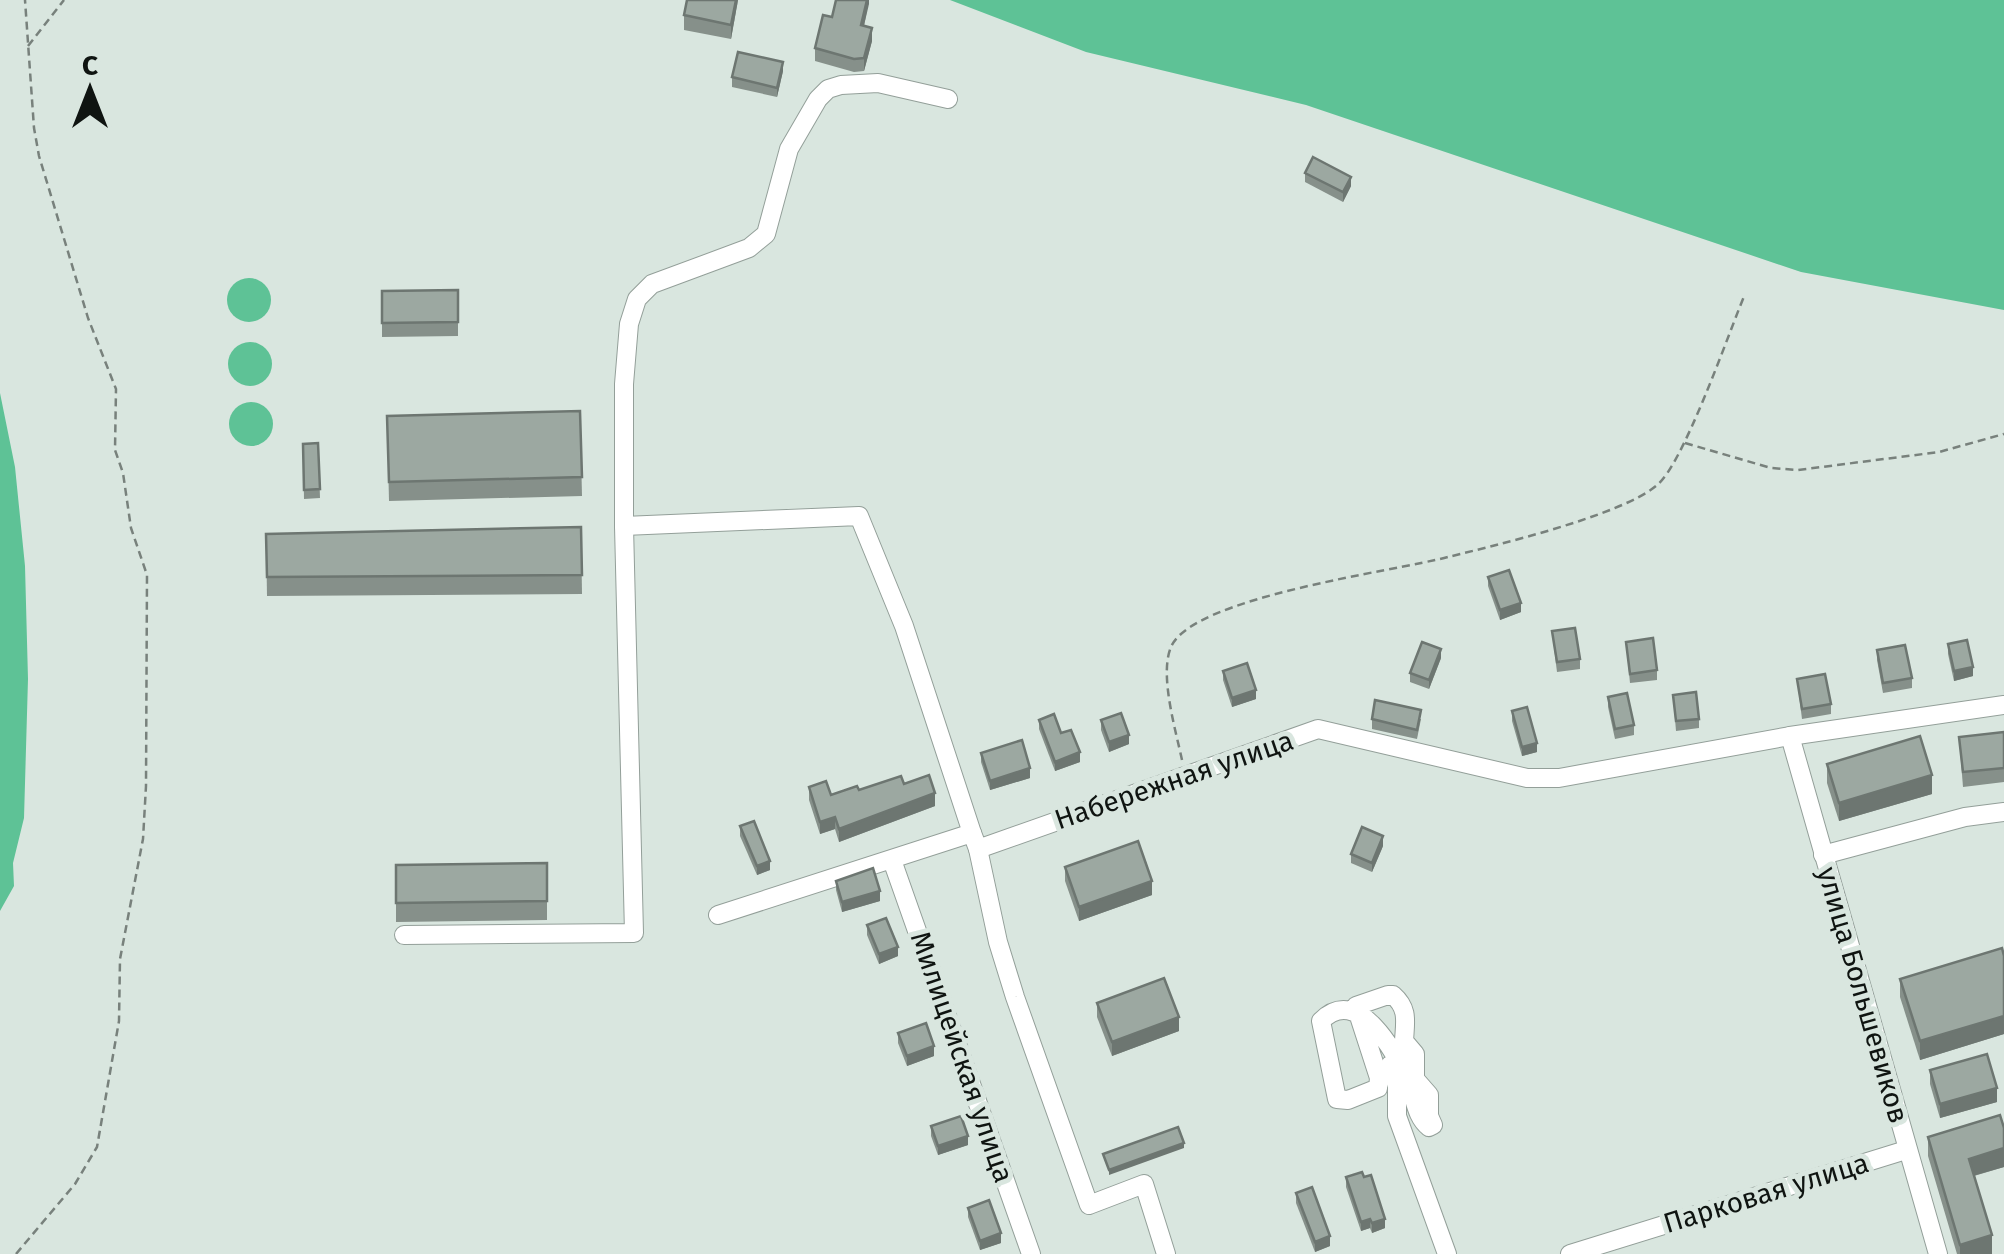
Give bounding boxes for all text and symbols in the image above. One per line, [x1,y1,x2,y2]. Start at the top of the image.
north arrow [40,40,140,140]
text: С [82,49,98,82]
street label: Набережная улица [1050,724,1298,836]
street label: улица Большевиков [1811,863,1915,1127]
street label: Милицейская улица [904,927,1020,1187]
street label: Парковая улица [1659,1146,1873,1240]

